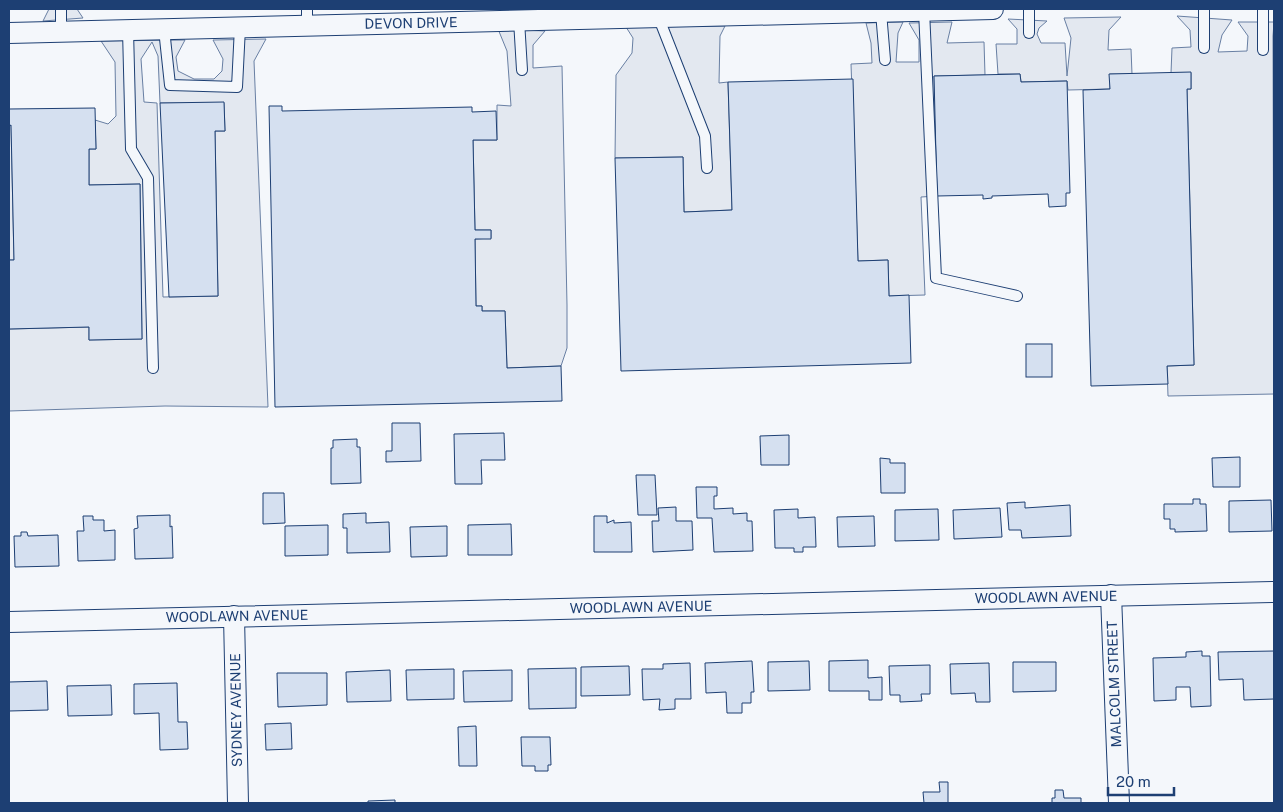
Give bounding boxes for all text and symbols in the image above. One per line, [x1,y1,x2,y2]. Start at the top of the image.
street label: DEVON DRIVE [364,14,458,32]
street label: WOODLAWN AVENUE [974,588,1118,606]
street label: WOODLAWN AVENUE [569,598,713,616]
street label: WOODLAWN AVENUE [165,607,309,625]
street label: MALCOLM STREET [1104,620,1124,748]
street label: SYDNEY AVENUE [227,653,245,767]
scale bar [1108,764,1174,796]
text: 20 m [1116,773,1151,790]

